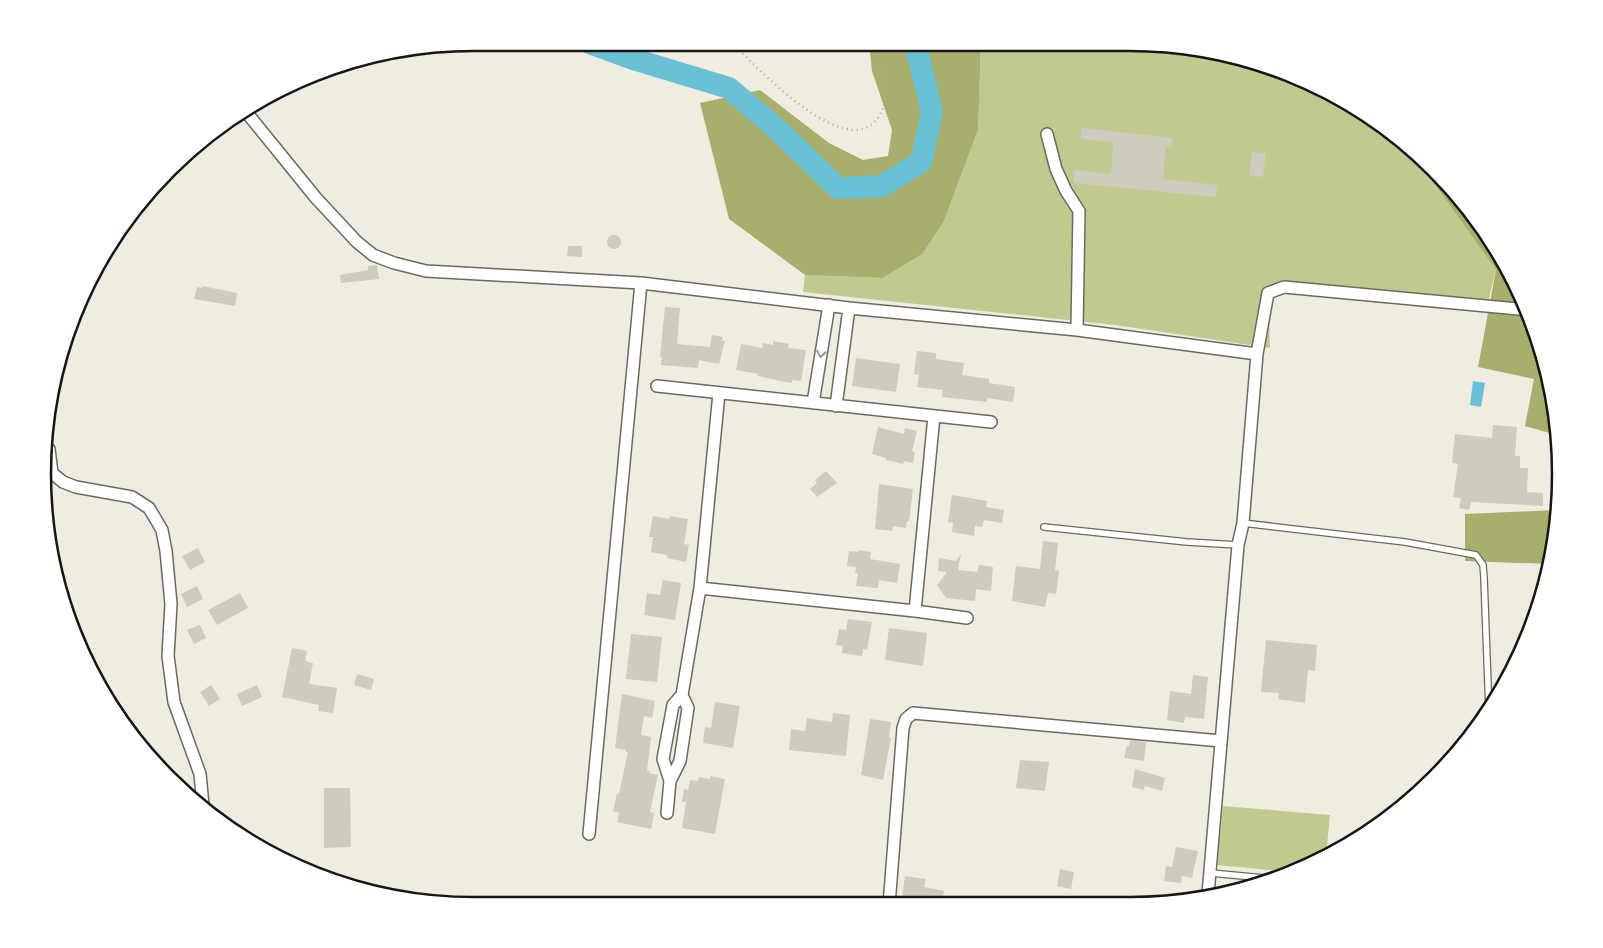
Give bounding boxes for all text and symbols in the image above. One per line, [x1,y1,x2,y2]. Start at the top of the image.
one-way arrow [816,349,826,358]

